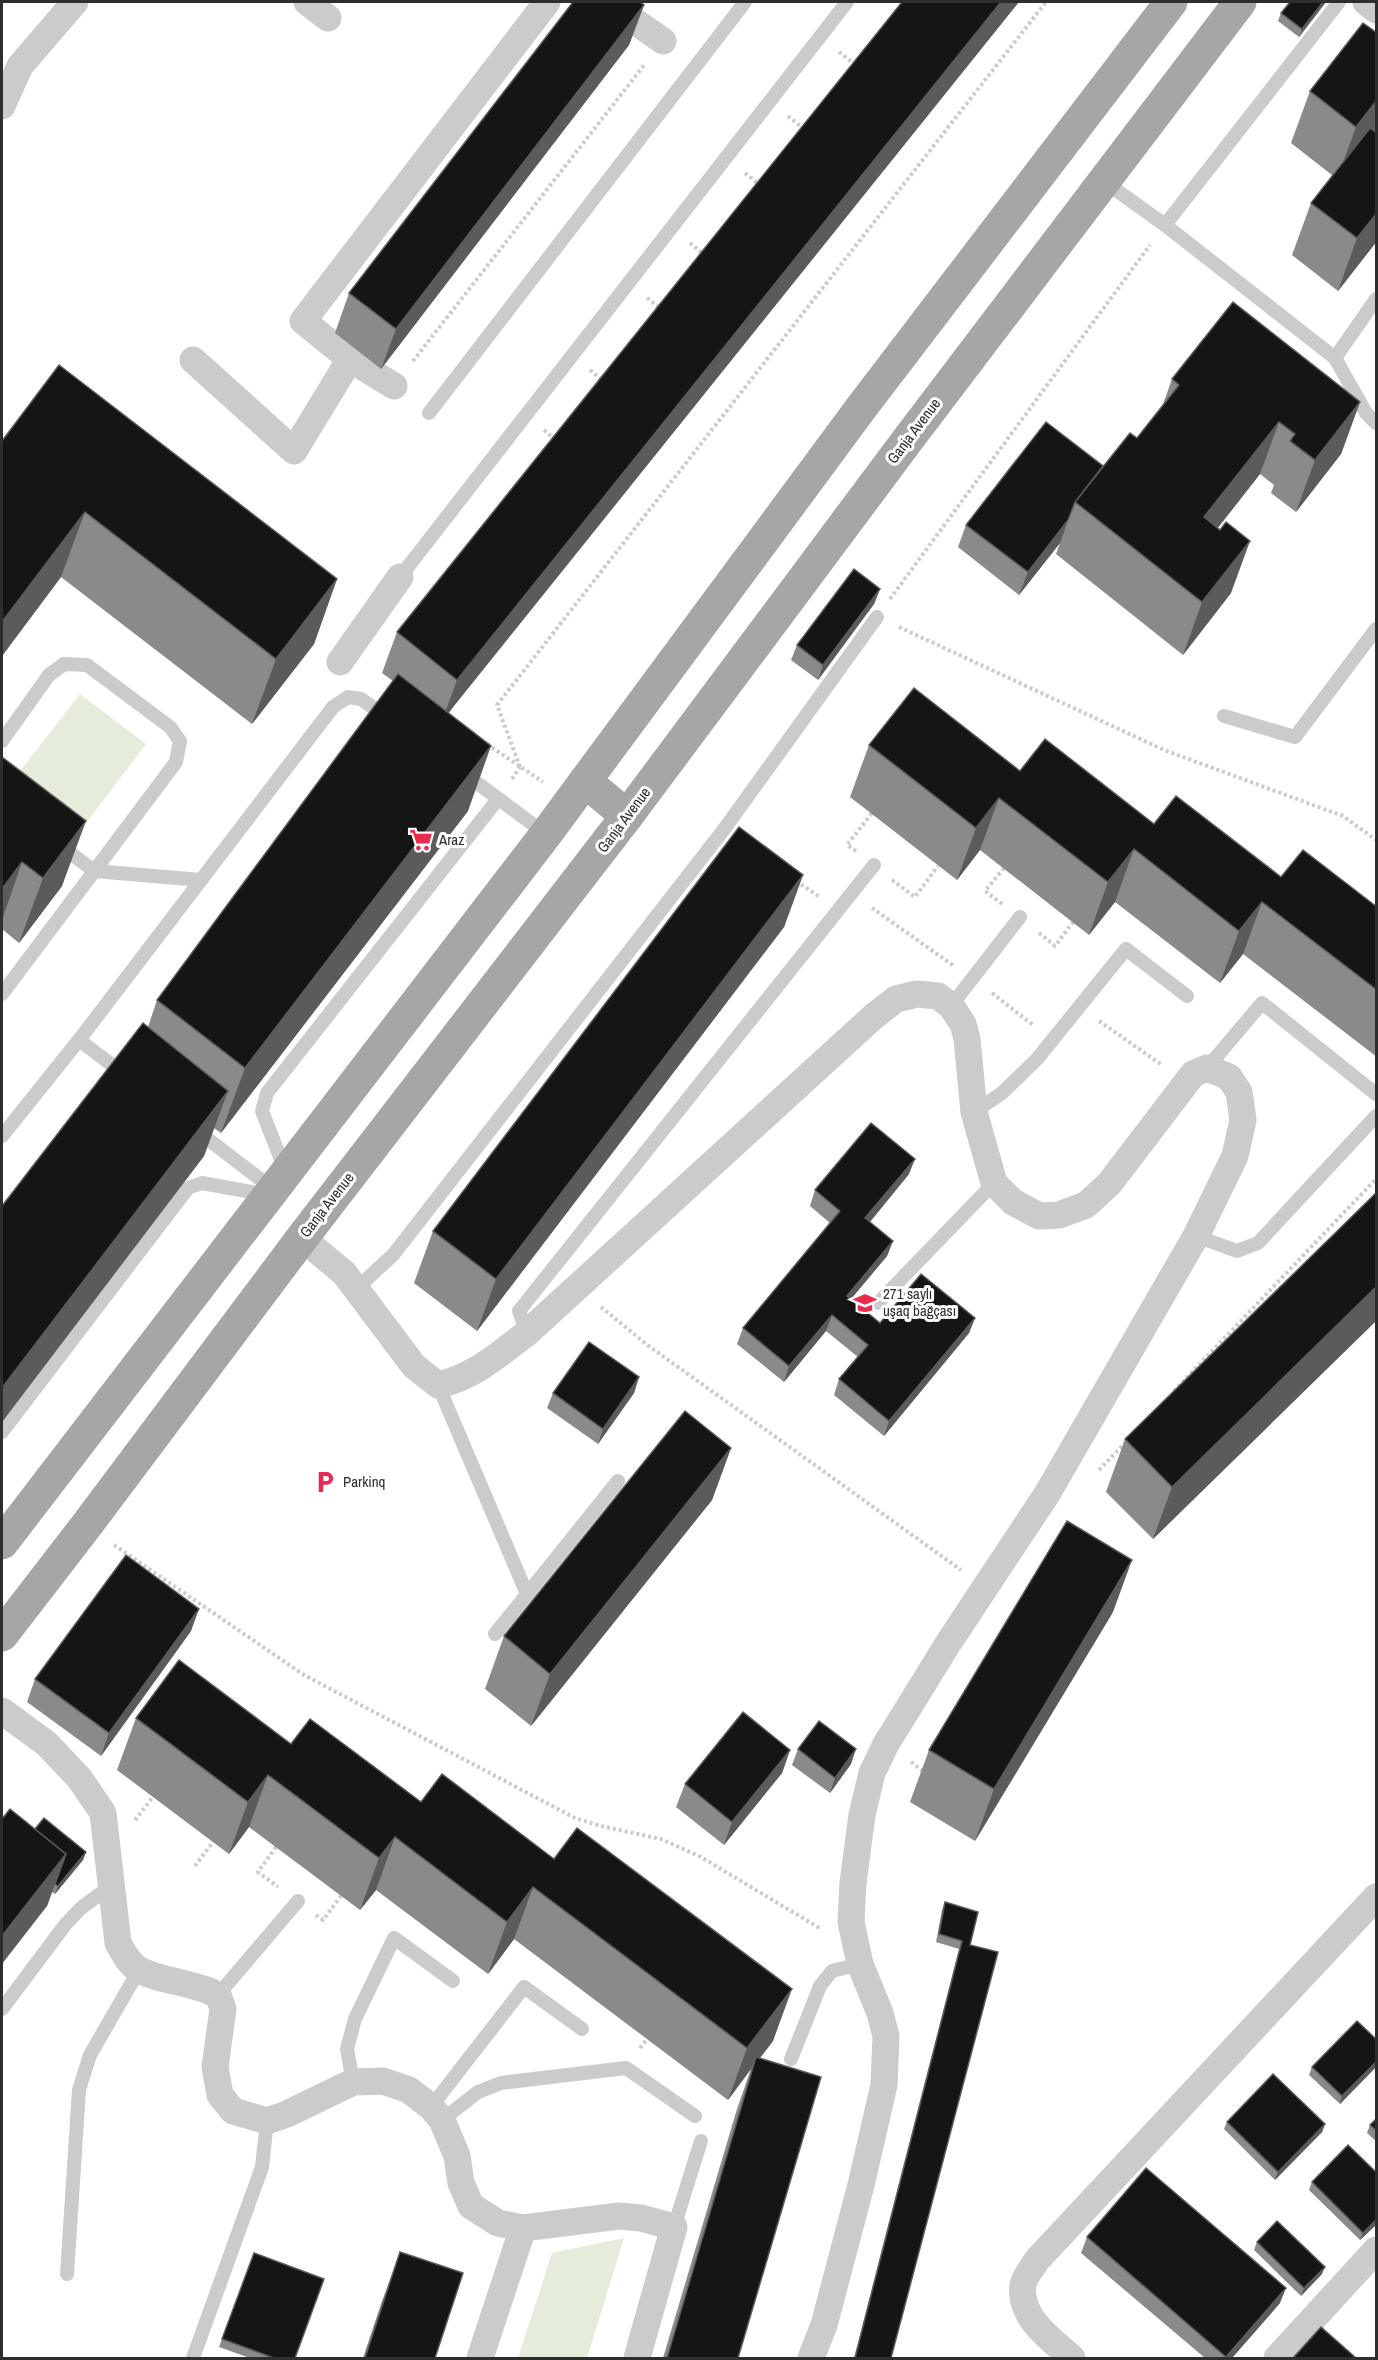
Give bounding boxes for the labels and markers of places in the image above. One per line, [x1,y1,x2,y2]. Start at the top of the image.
supermarket icon: Araz [408,827,434,853]
place label: Araz [438,829,464,850]
place label: 271 saylı uşaq bağçası [883,1283,956,1321]
school or university icon: 271 saylı uşaq bağçası [852,1290,878,1316]
parking icon: Parkinq [312,1469,338,1495]
place label: Parkinq [343,1471,385,1492]

